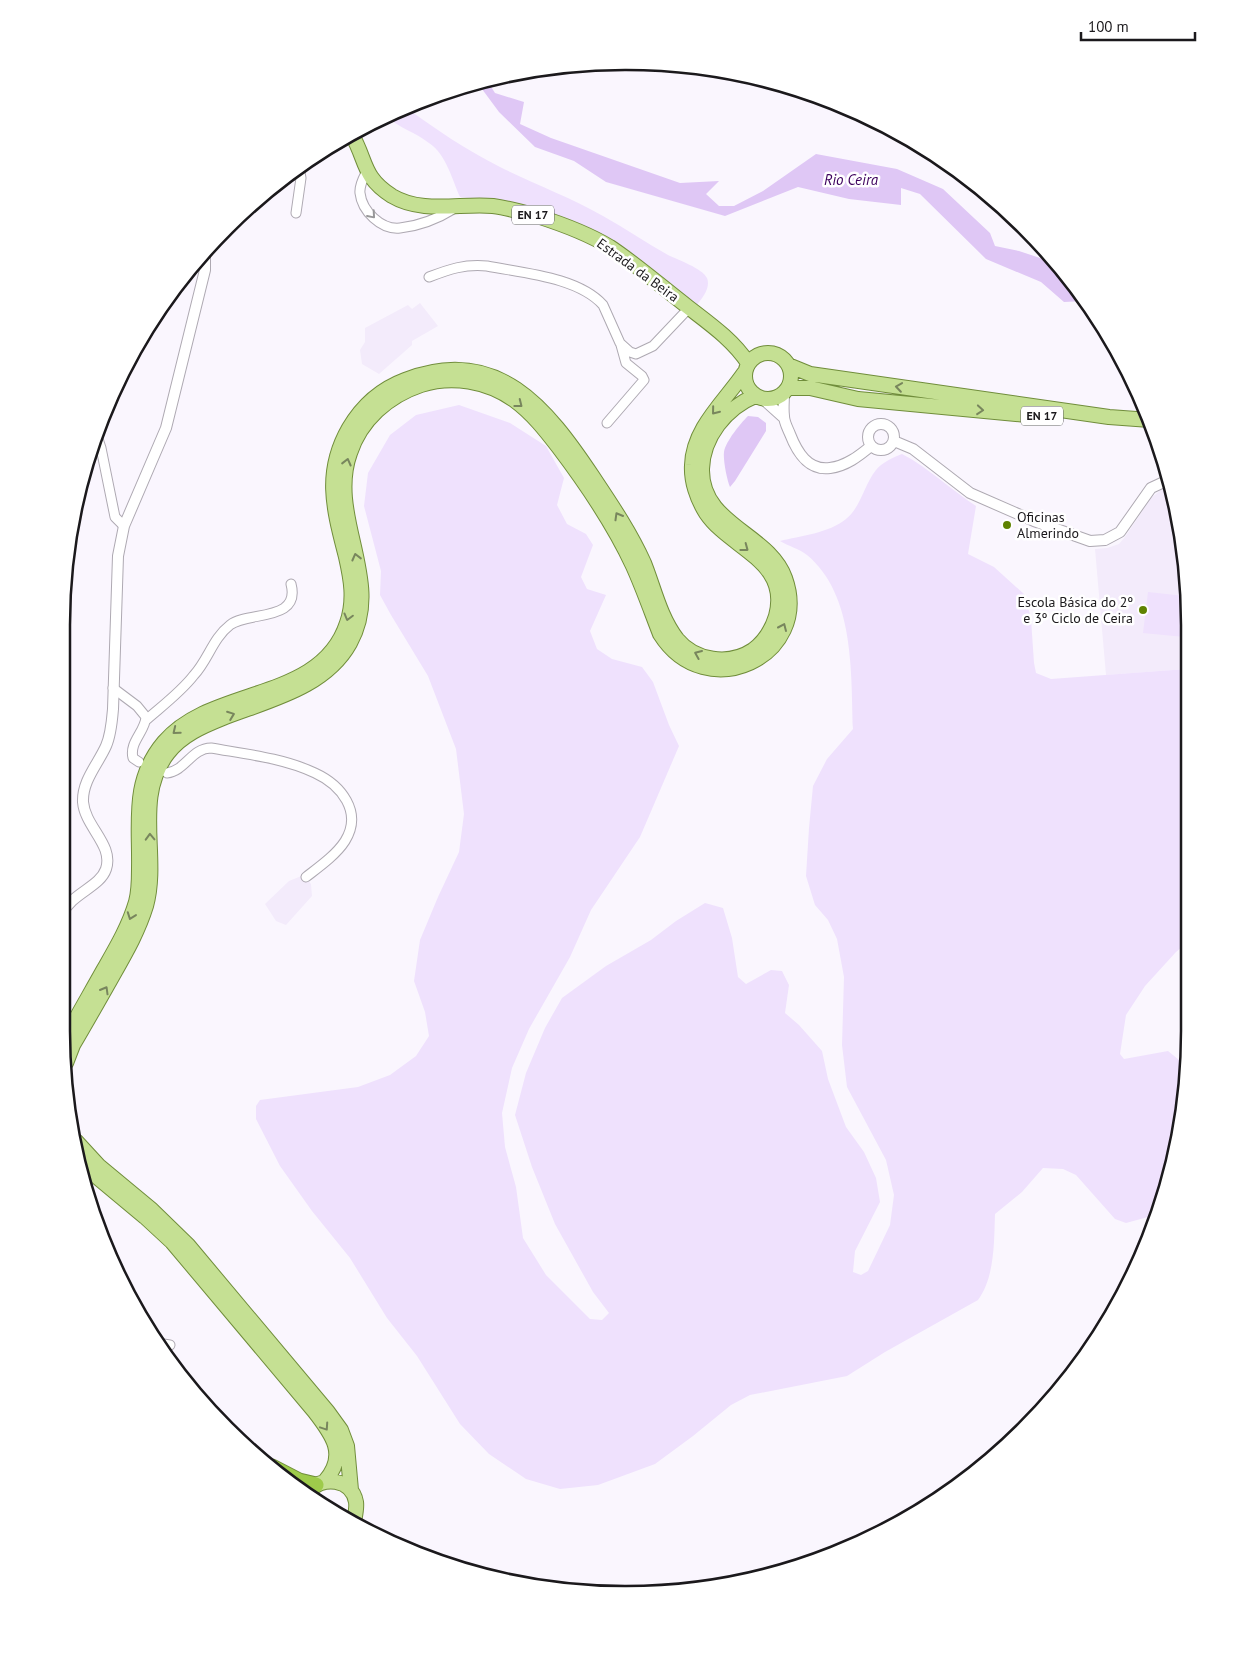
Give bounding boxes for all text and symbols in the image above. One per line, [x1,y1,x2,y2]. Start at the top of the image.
scale bar [1081,10,1195,42]
text: 100 m [1088,17,1129,36]
water label: Rio Ceira [824,170,879,189]
road number: EN 17 [512,206,554,224]
one-way arrow [366,209,375,218]
street label: Estrada da Beira [593,234,683,306]
one-way arrow [895,382,903,392]
one-way arrow [513,398,523,407]
one-way arrow [976,404,984,415]
one-way arrow [712,406,721,415]
road number: EN 17 [1021,406,1063,426]
one-way arrow [342,459,352,467]
place label: Oficinas Almerindo [1017,508,1079,542]
one-way arrow [615,513,625,522]
marker: Oficinas Almerindo [1001,519,1013,531]
one-way arrow [739,542,748,550]
one-way arrow [351,552,362,561]
place label: Escola Básica do 2º e 3º Ciclo de Ceira [1018,593,1133,627]
marker: Escola Básica do 2º e 3º Ciclo de Ceira [1137,604,1149,616]
one-way arrow [344,613,354,621]
one-way arrow [777,623,788,632]
one-way arrow [694,649,703,660]
one-way arrow [226,711,234,721]
one-way arrow [173,725,182,733]
one-way arrow [145,833,155,841]
one-way arrow [127,911,137,919]
one-way arrow [98,986,108,995]
one-way arrow [319,1421,328,1431]

